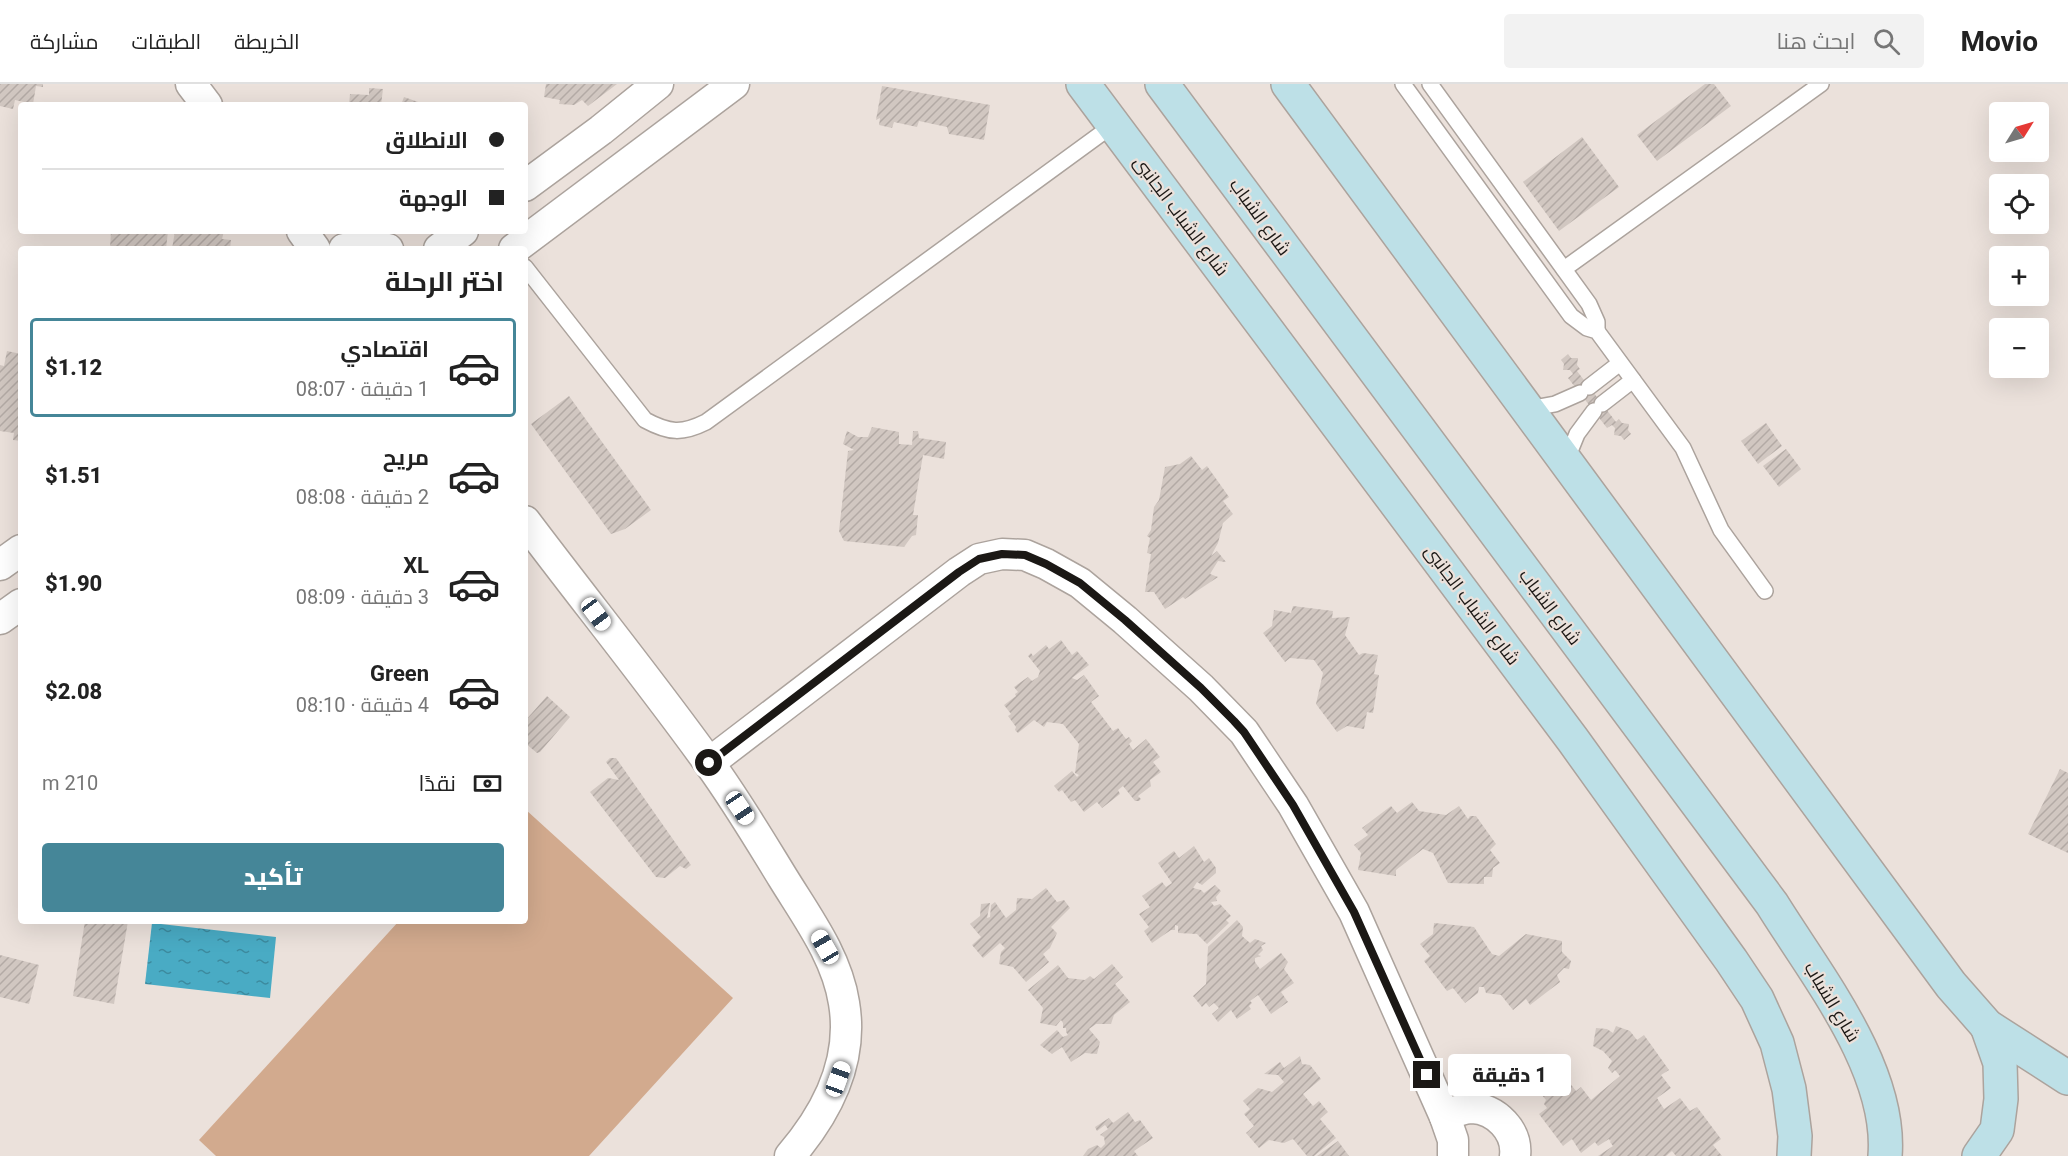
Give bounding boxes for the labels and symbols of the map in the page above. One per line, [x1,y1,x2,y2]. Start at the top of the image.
north arrow [1989,102,2049,162]
street label: شارع الشباب الجانبى [1128,152,1233,281]
street label: شارع الشباب [1224,174,1295,260]
street label: شارع الشباب الجانبى [1419,541,1524,670]
street label: شارع الشباب [1514,565,1586,650]
car [578,594,614,634]
route start [695,749,722,776]
car [722,788,758,828]
car [808,927,842,967]
street label: شارع الشباب [1799,958,1864,1047]
callout: 1 دقيقة [1448,1054,1571,1096]
car [823,1059,853,1099]
route end [1413,1061,1440,1088]

